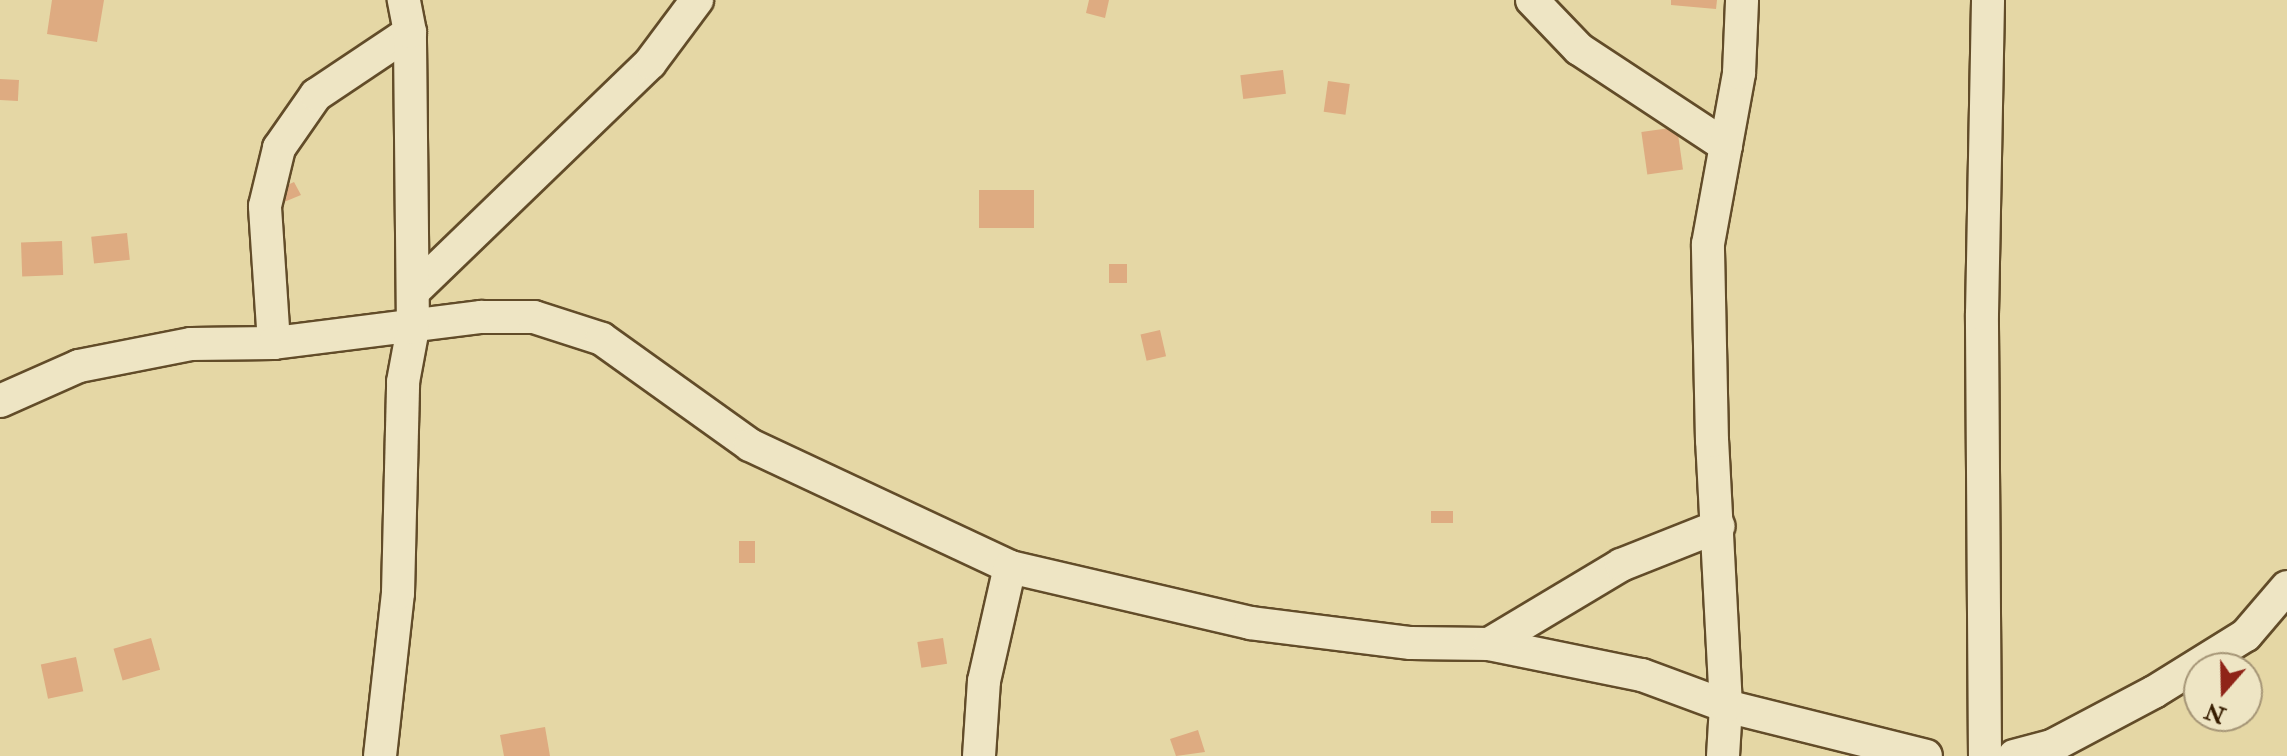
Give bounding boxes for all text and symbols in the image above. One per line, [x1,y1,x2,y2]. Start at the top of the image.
north arrow [2183,652,2263,732]
text: N [2201,696,2230,729]

